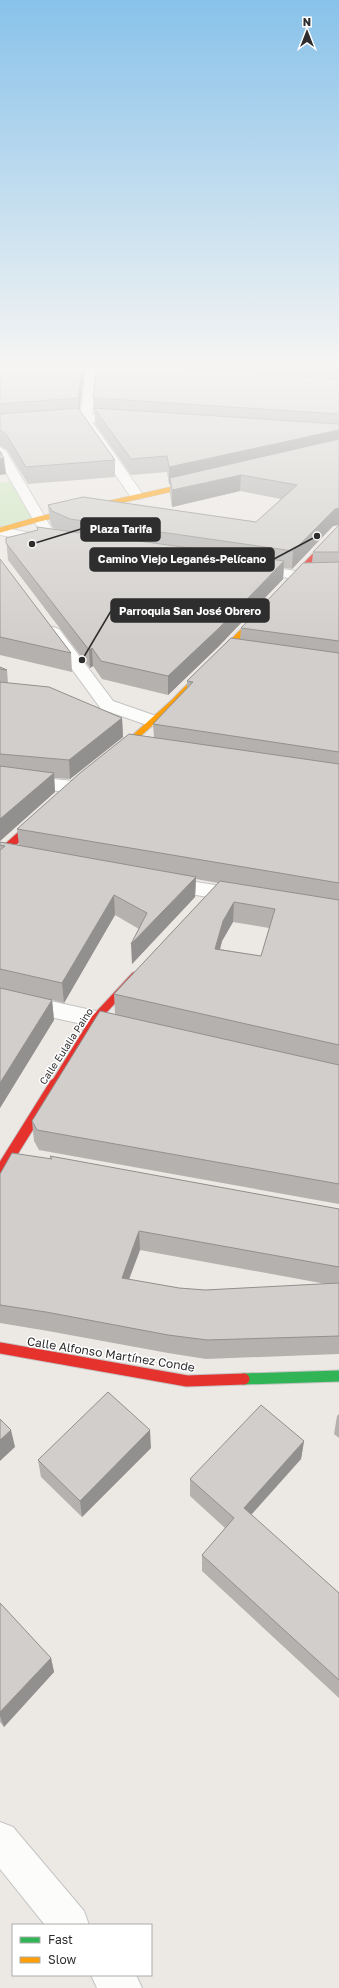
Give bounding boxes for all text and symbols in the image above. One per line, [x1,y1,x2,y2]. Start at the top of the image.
north arrow [287,12,327,52]
text: N [303,15,311,28]
callout: Plaza Tarifa [81,518,160,541]
text: Plaza Tarifa [90,522,152,535]
callout: Camino Viejo Leganés-Pelícano [90,548,274,571]
text: Camino Viejo Leganés-Pelícano [98,552,267,565]
callout: Parroquia San José Obrero [111,599,269,622]
text: Parroquia San José Obrero [119,604,261,617]
street label: Calle Eulalia Paino [37,1005,95,1087]
street label: Calle Alfonso Martínez Conde [26,1333,196,1375]
legend [12,1924,152,1976]
text: Fast [48,1932,73,1947]
text: Slow [48,1952,76,1967]

